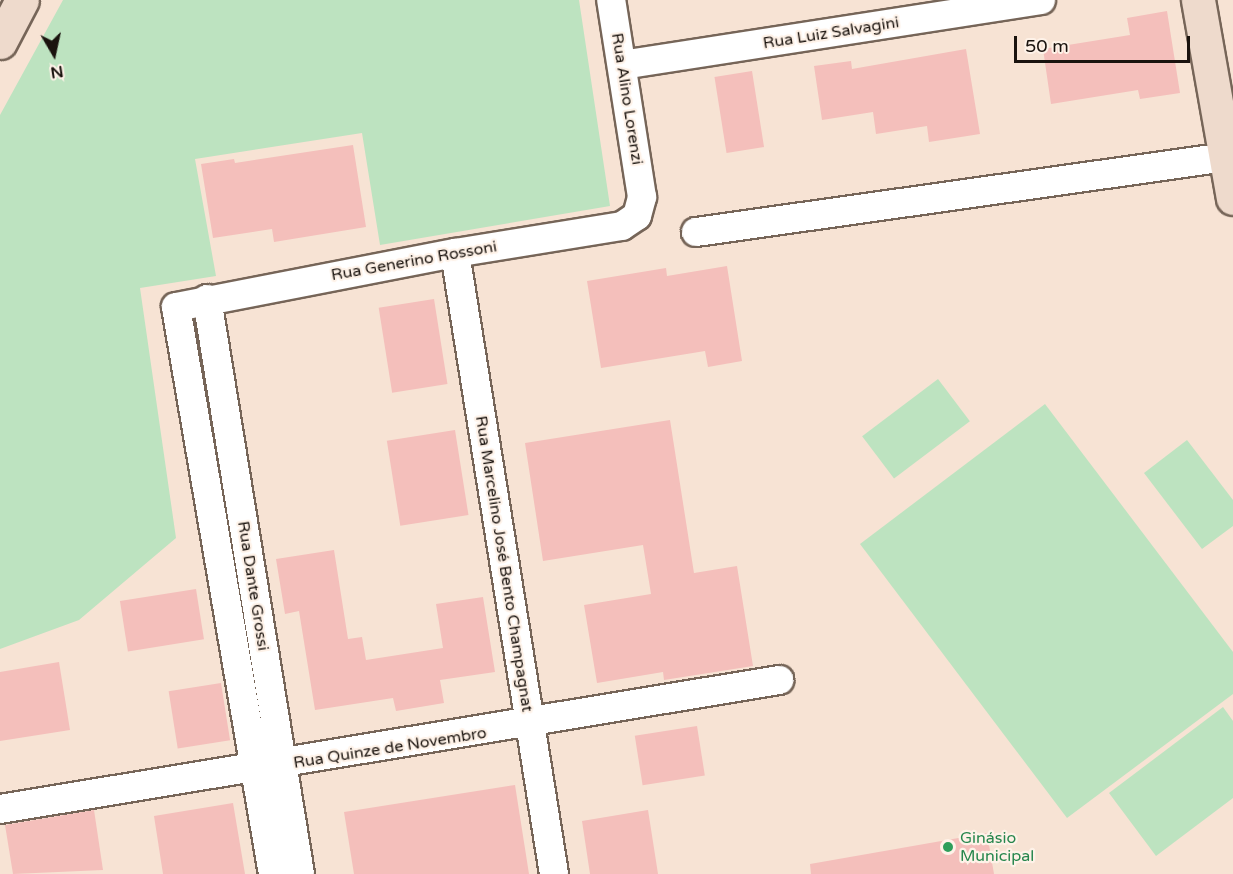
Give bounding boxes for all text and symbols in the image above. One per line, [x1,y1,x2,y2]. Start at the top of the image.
street label: Rua Luiz Salvagini [762,13,900,53]
north arrow [24,24,84,84]
scale bar [1017,24,1192,62]
street label: Rua Alino Lorenzi [607,32,647,166]
text: 50 m [1025,35,1069,57]
text: N [49,61,65,83]
street label: Rua Generino Rossoni [330,237,498,285]
street label: Rua Marcelino José Bento Champagnat [471,414,537,714]
street label: Rua Dante Grossi [233,520,273,652]
street label: Rua Quinze de Novembro [292,723,488,773]
place label: Ginásio Municipal [960,828,1034,866]
marker: Ginásio Municipal [941,840,955,854]

